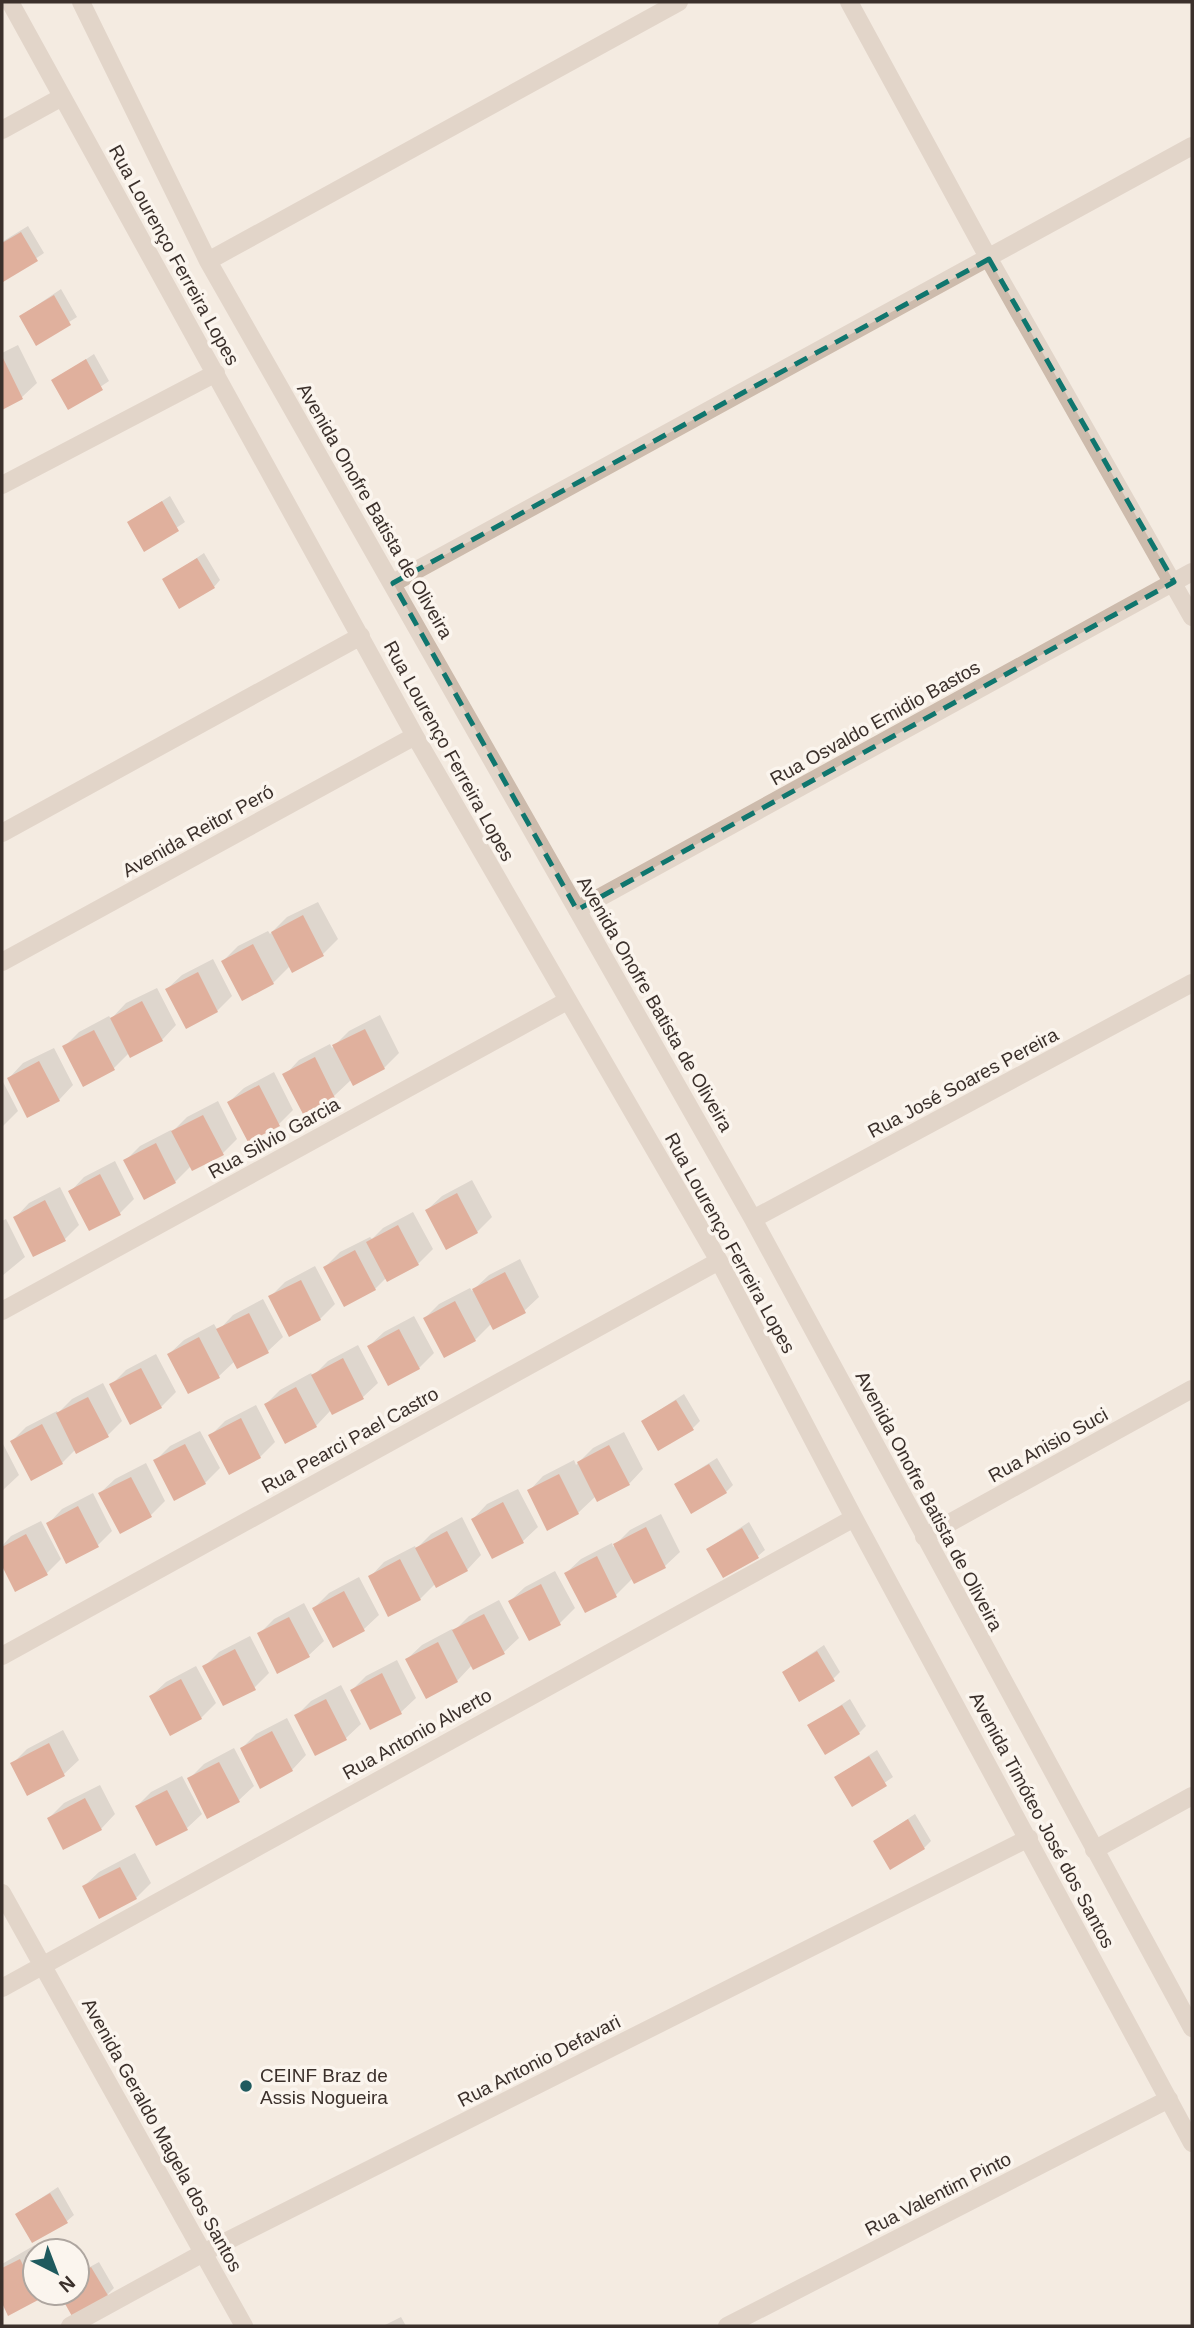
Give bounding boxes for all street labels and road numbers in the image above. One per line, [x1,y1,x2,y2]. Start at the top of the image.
street label: Rua Lourenço Ferreira Lopes [105,141,243,369]
street label: Avenida Onofre Batista de Oliveira [293,380,457,643]
street label: Rua Lourenço Ferreira Lopes [380,637,518,865]
street label: Rua Osvaldo Emidio Bastos [766,656,984,790]
street label: Avenida Reitor Peró [119,781,277,881]
street label: Avenida Onofre Batista de Oliveira [573,873,737,1136]
street label: Rua José Soares Pereira [864,1024,1062,1142]
street label: Rua Silvio Garcia [205,1093,344,1183]
street label: Rua Lourenço Ferreira Lopes [661,1129,799,1357]
street label: Avenida Onofre Batista de Oliveira [851,1368,1007,1635]
street label: Rua Pearci Pael Castro [258,1383,442,1497]
street label: Rua Anisio Suci [985,1404,1111,1486]
street label: Rua Antonio Alverto [339,1684,495,1784]
street label: Avenida Timóteo José dos Santos [965,1688,1119,1952]
street label: Avenida Geraldo Magela dos Santos [78,1995,246,2275]
street label: Rua Antonio Defavari [454,2011,624,2111]
street label: Rua Valentim Pinto [861,2148,1015,2240]

